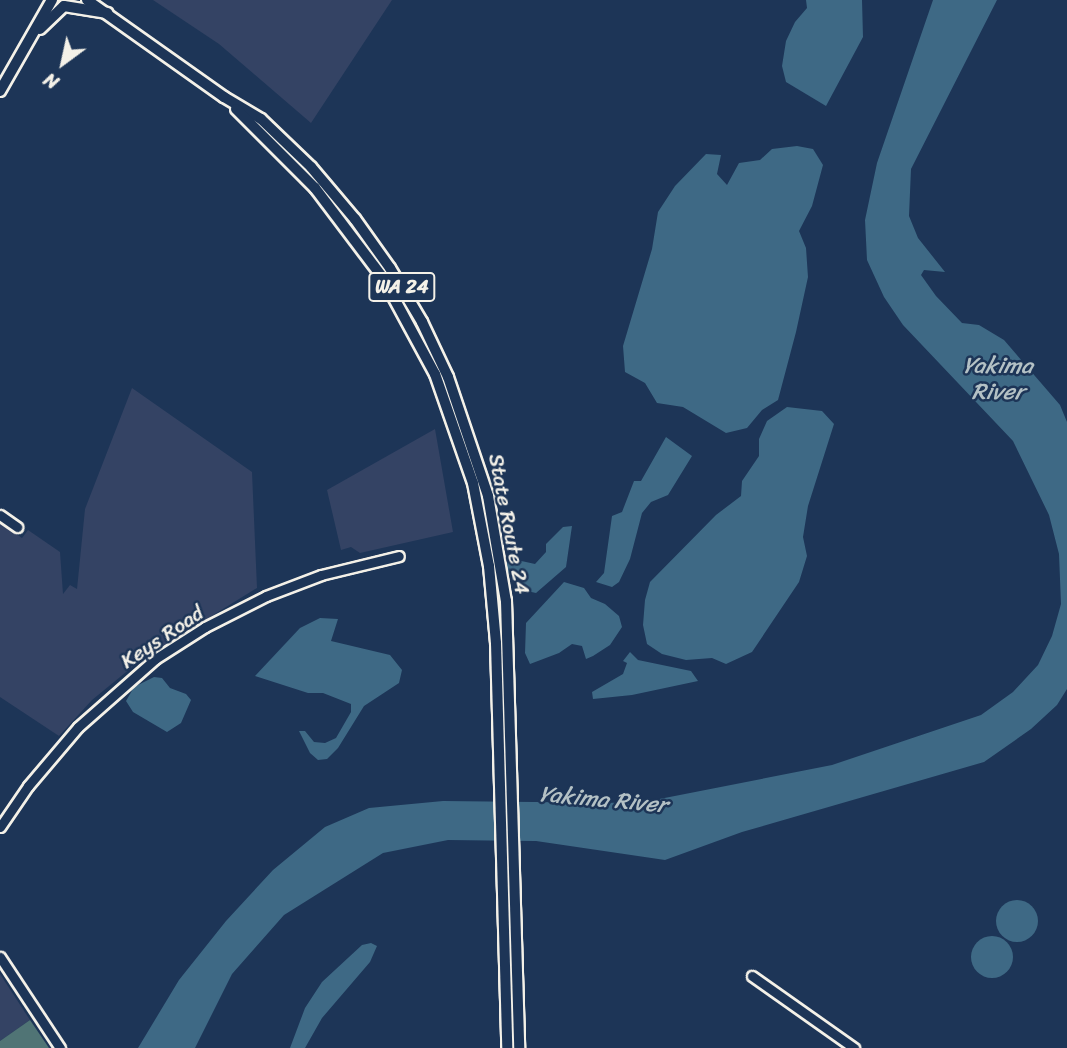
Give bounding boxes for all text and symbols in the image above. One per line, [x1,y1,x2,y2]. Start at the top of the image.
north arrow [28,28,98,98]
text: N [37,64,66,98]
road number: WA 24 [367,272,437,302]
water label: Yakima River [963,352,1033,406]
street label: State Route 24 [483,451,535,597]
street label: Keys Road [116,600,208,674]
water label: Yakima River [538,781,668,819]

